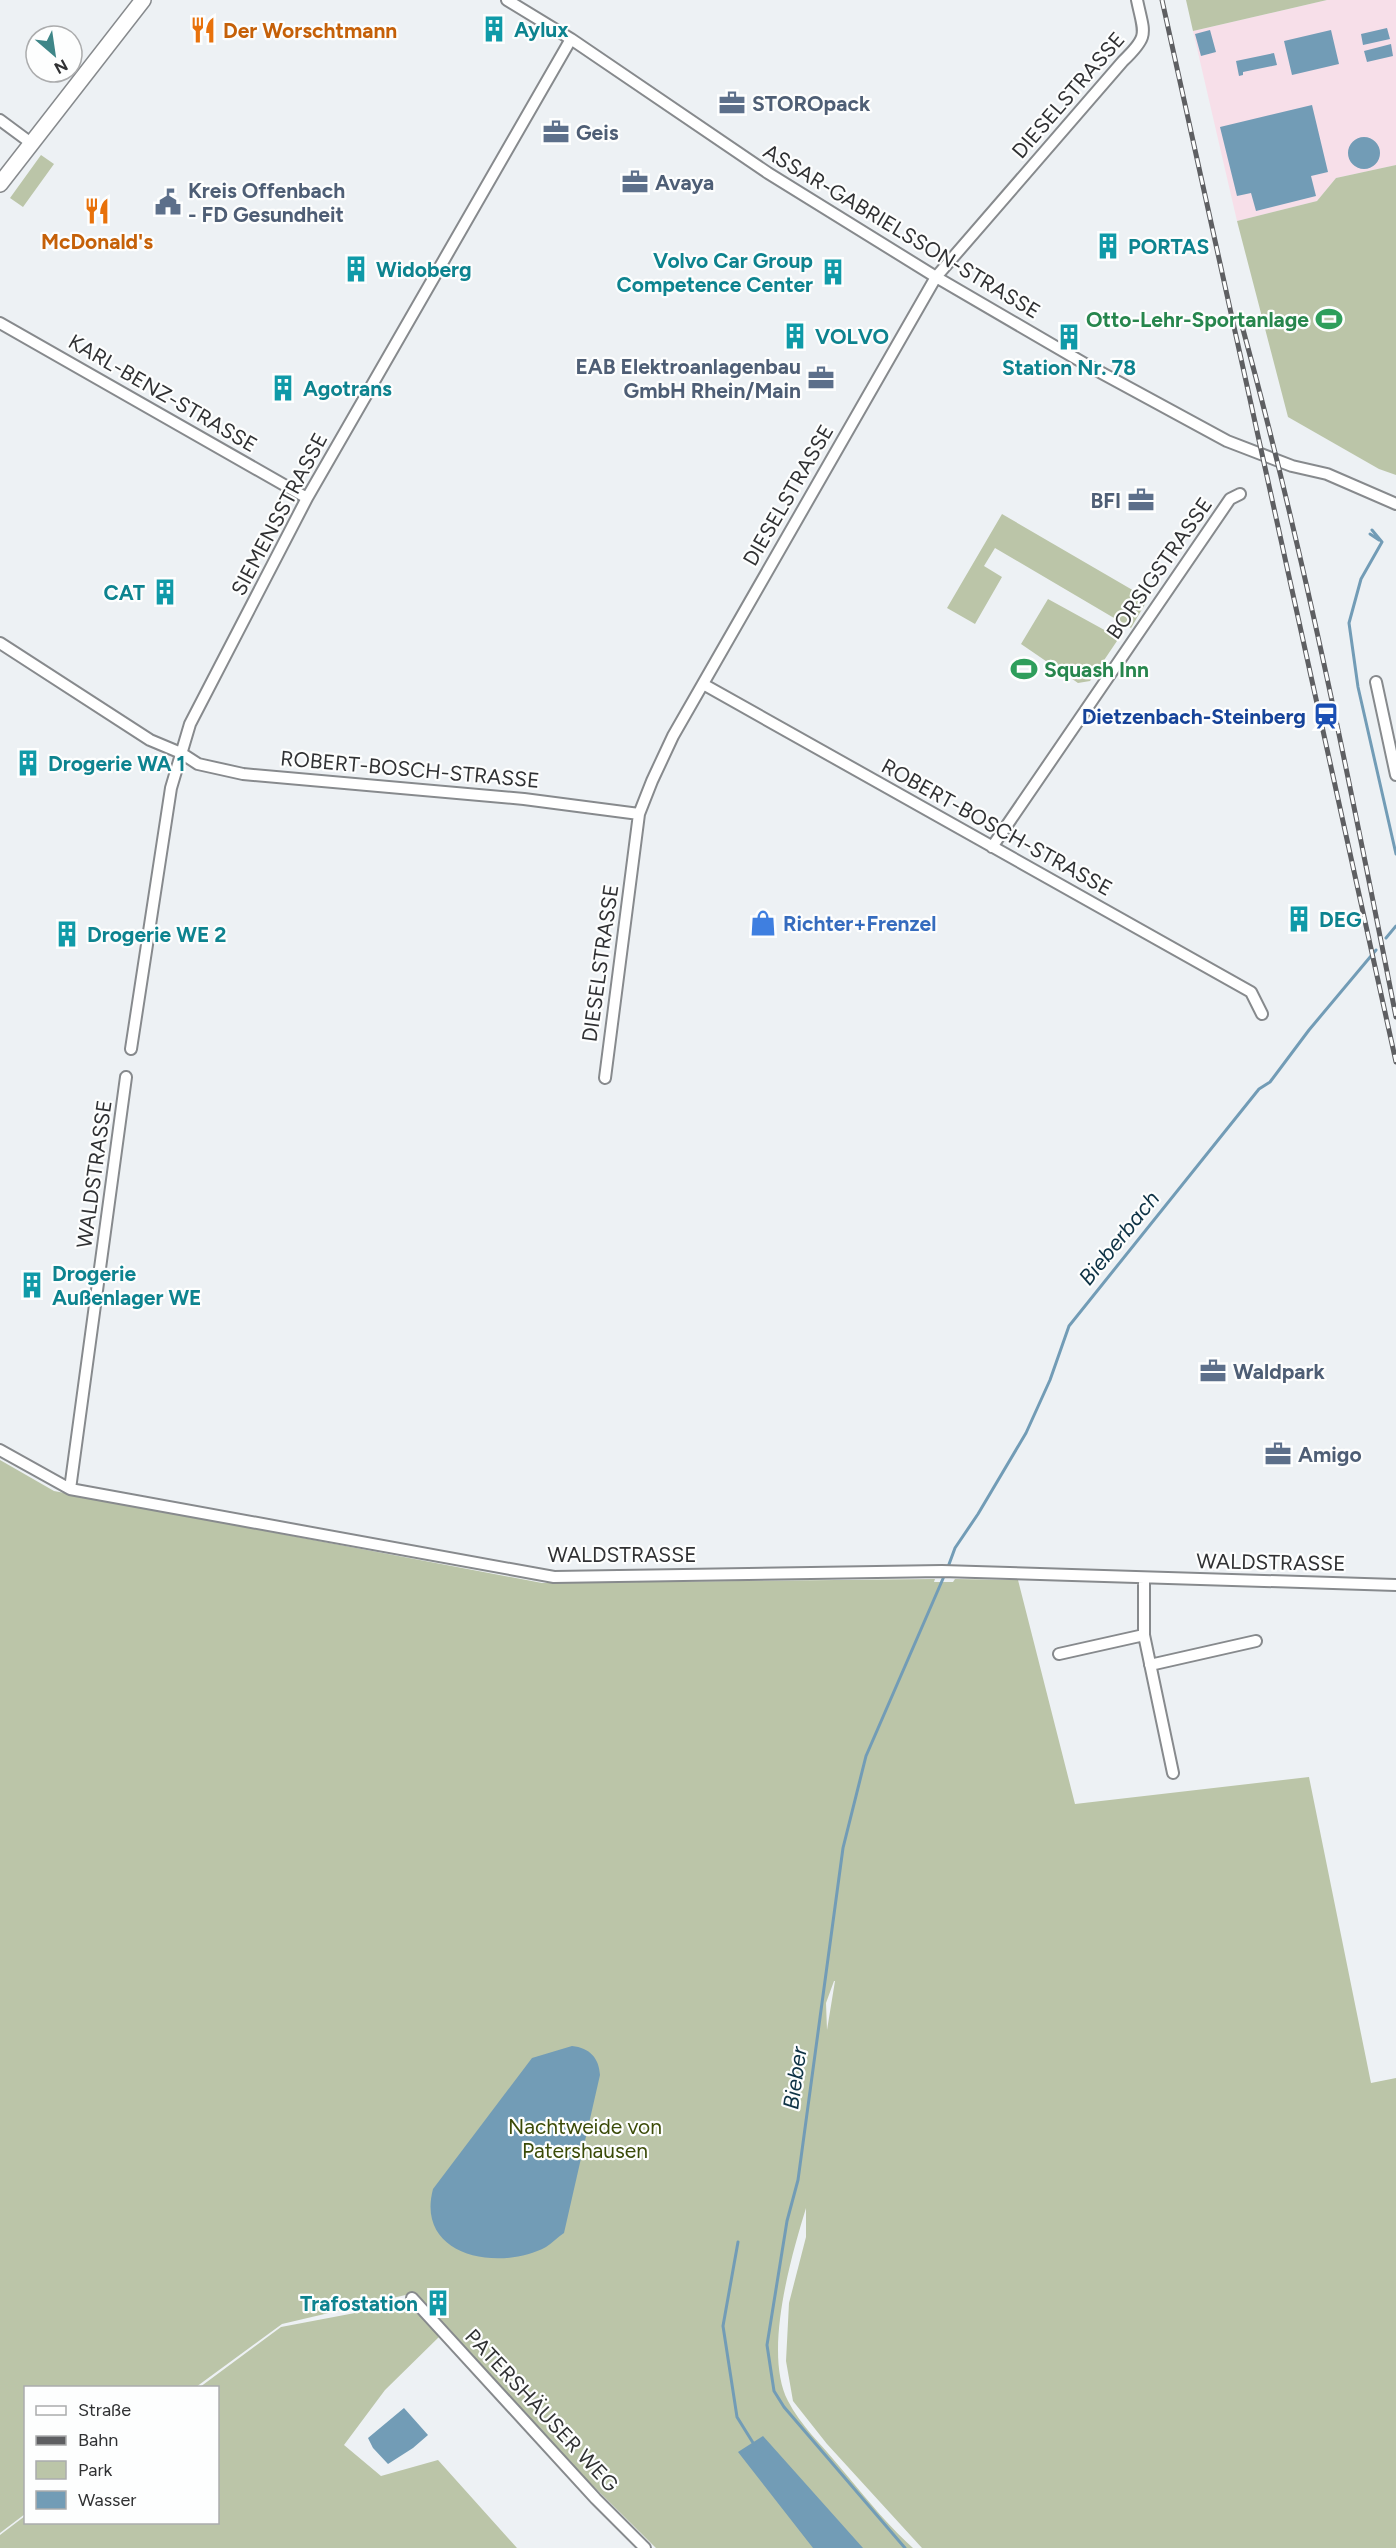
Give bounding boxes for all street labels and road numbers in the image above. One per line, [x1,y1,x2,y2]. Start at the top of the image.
street label: DIESELSTRASSE [1006,27,1130,163]
street label: ASSAR-GABRIELSSON-STRASSE [759,138,1045,324]
street label: KARL-BENZ-STRASSE [64,329,262,457]
street label: DIESELSTRASSE [737,420,839,570]
street label: SIEMENSSTRASSE [226,428,332,600]
street label: BORSIGSTRASSE [1101,492,1217,644]
street label: ROBERT-BOSCH-STRASSE [279,745,541,793]
street label: ROBERT-BOSCH-STRASSE [877,753,1117,901]
street label: DIESELSTRASSE [577,883,623,1043]
street label: WALDSTRASSE [71,1098,117,1250]
street label: WALDSTRASSE [547,1542,697,1567]
street label: WALDSTRASSE [1196,1548,1346,1576]
street label: PATERSHÄUSER WEG [460,2324,624,2497]

